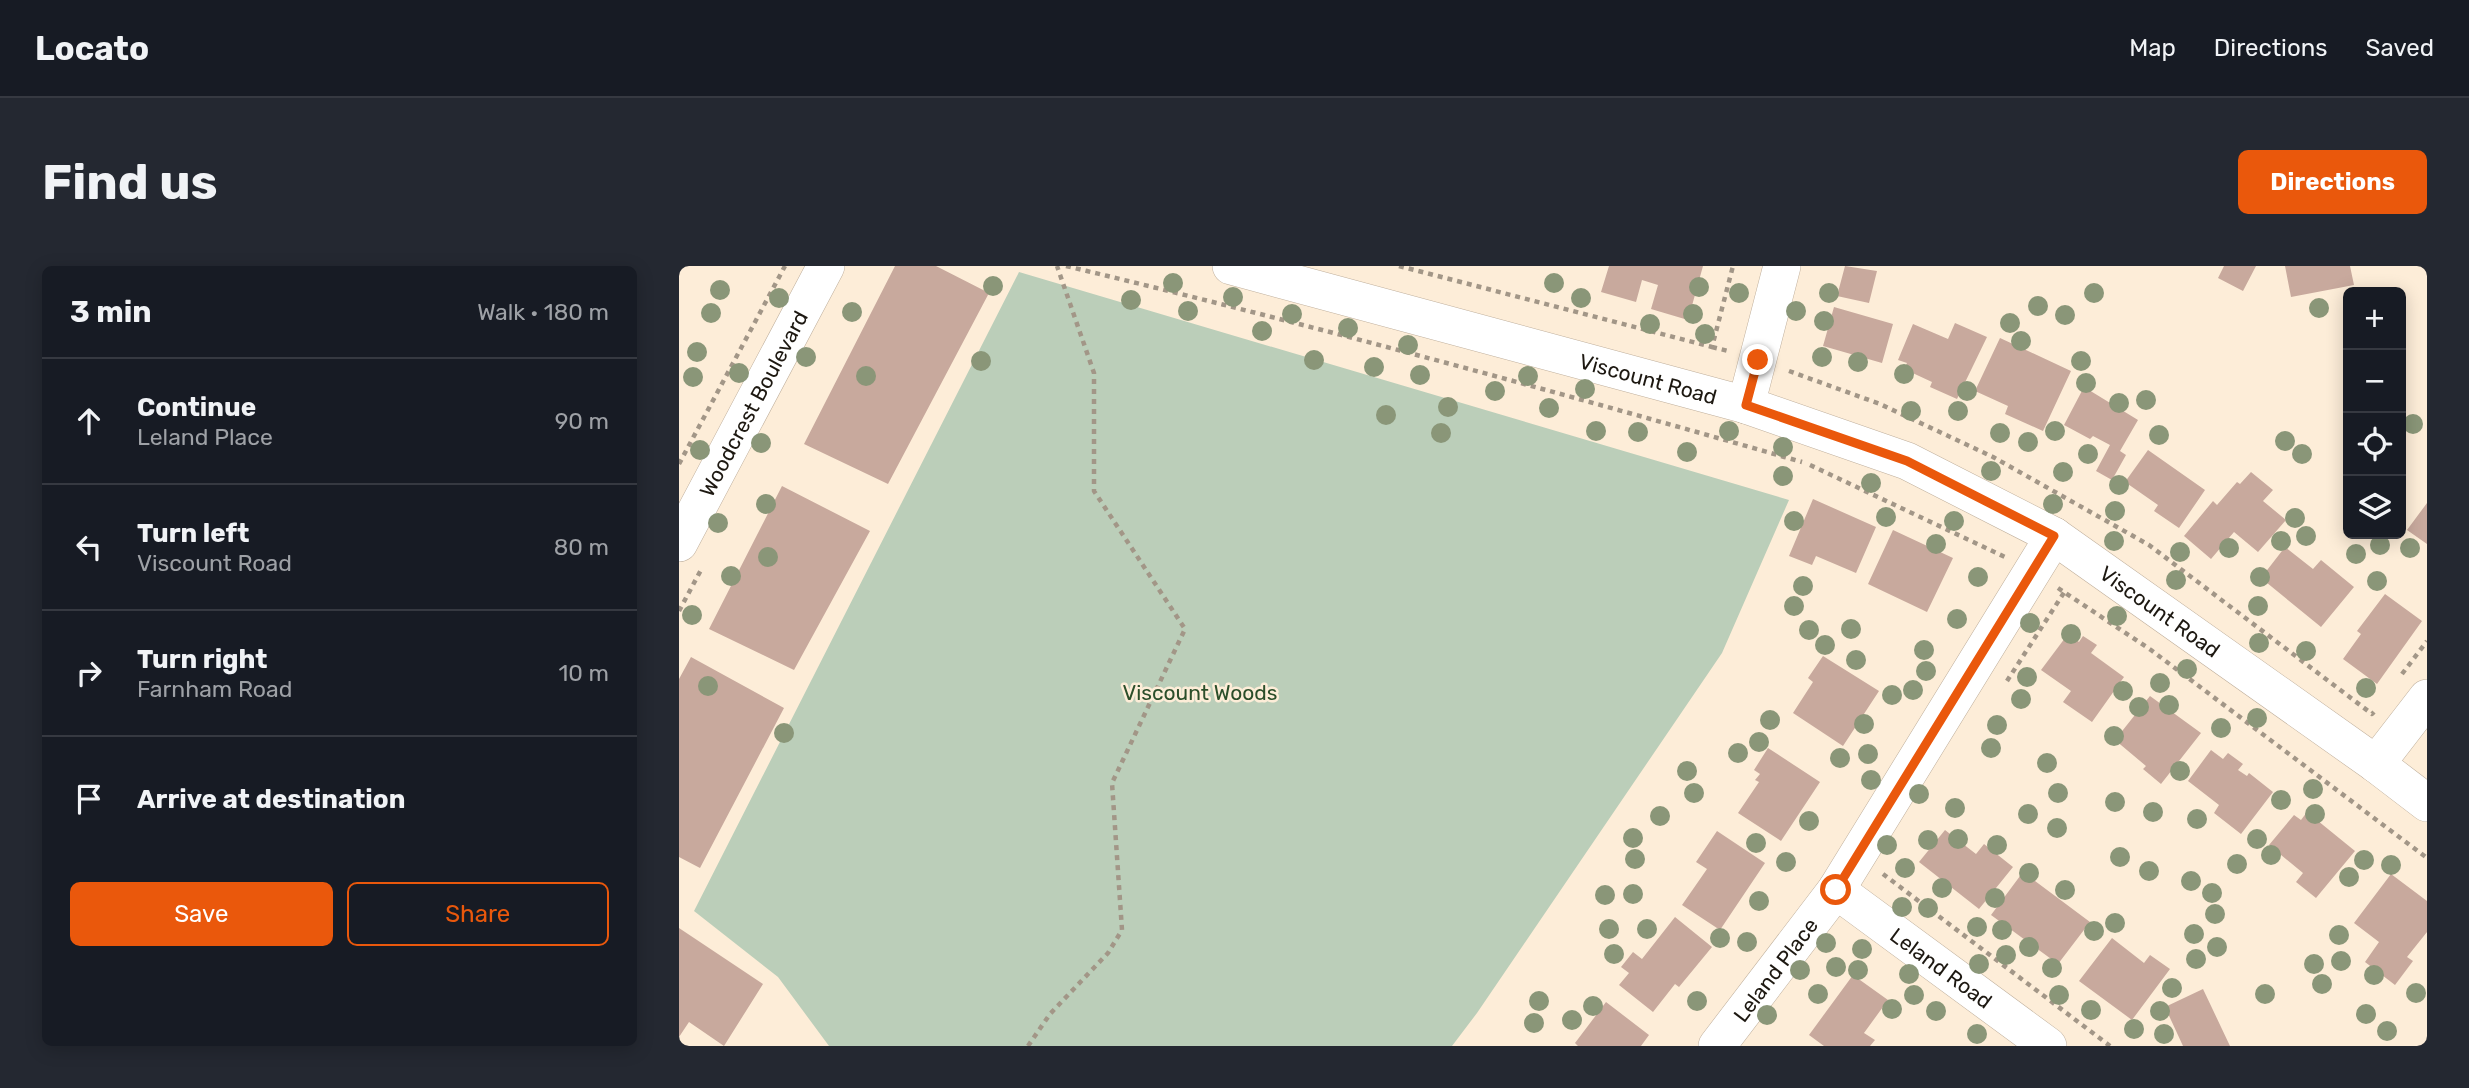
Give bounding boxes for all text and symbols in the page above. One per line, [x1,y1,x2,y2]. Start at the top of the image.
text: Locato [35,29,149,68]
text: Map [2129,34,2176,62]
text: Directions [2214,34,2327,62]
text: Saved [2365,34,2434,62]
button: Directions [2238,150,2427,214]
text: Find us [42,153,218,211]
map controls [2343,287,2406,539]
button: + [2343,287,2406,350]
text: 3 min [70,294,152,330]
text: Walk · 180 m [477,298,609,326]
street label: Woodcrest Boulevard [694,306,813,501]
route end [1742,344,1773,375]
street label: Viscount Road [1576,348,1720,409]
button: − [2343,350,2406,413]
text: Continue [137,392,256,423]
icon: ahead [70,402,108,440]
text: 90 m [555,407,609,435]
button: locate [2343,413,2406,476]
text: Leland Place [137,423,273,451]
button: layers [2343,476,2406,539]
text: Turn left [137,518,249,549]
icon: left [70,528,108,566]
text: 80 m [554,533,609,561]
text: Viscount Road [137,549,292,577]
street label: Viscount Road [2095,560,2225,662]
text: Turn right [137,644,267,675]
icon: right [70,654,108,692]
text: 10 m [558,659,609,687]
text: Farnham Road [137,675,292,703]
park label: Viscount Woods [1122,680,1278,705]
icon: arrive [70,780,108,818]
text: Arrive at destination [137,784,405,815]
route start [1820,874,1851,905]
button: Save [70,882,333,946]
button: Share [347,882,609,946]
street label: Leland Place [1728,913,1823,1027]
street label: Leland Road [1886,922,1997,1013]

